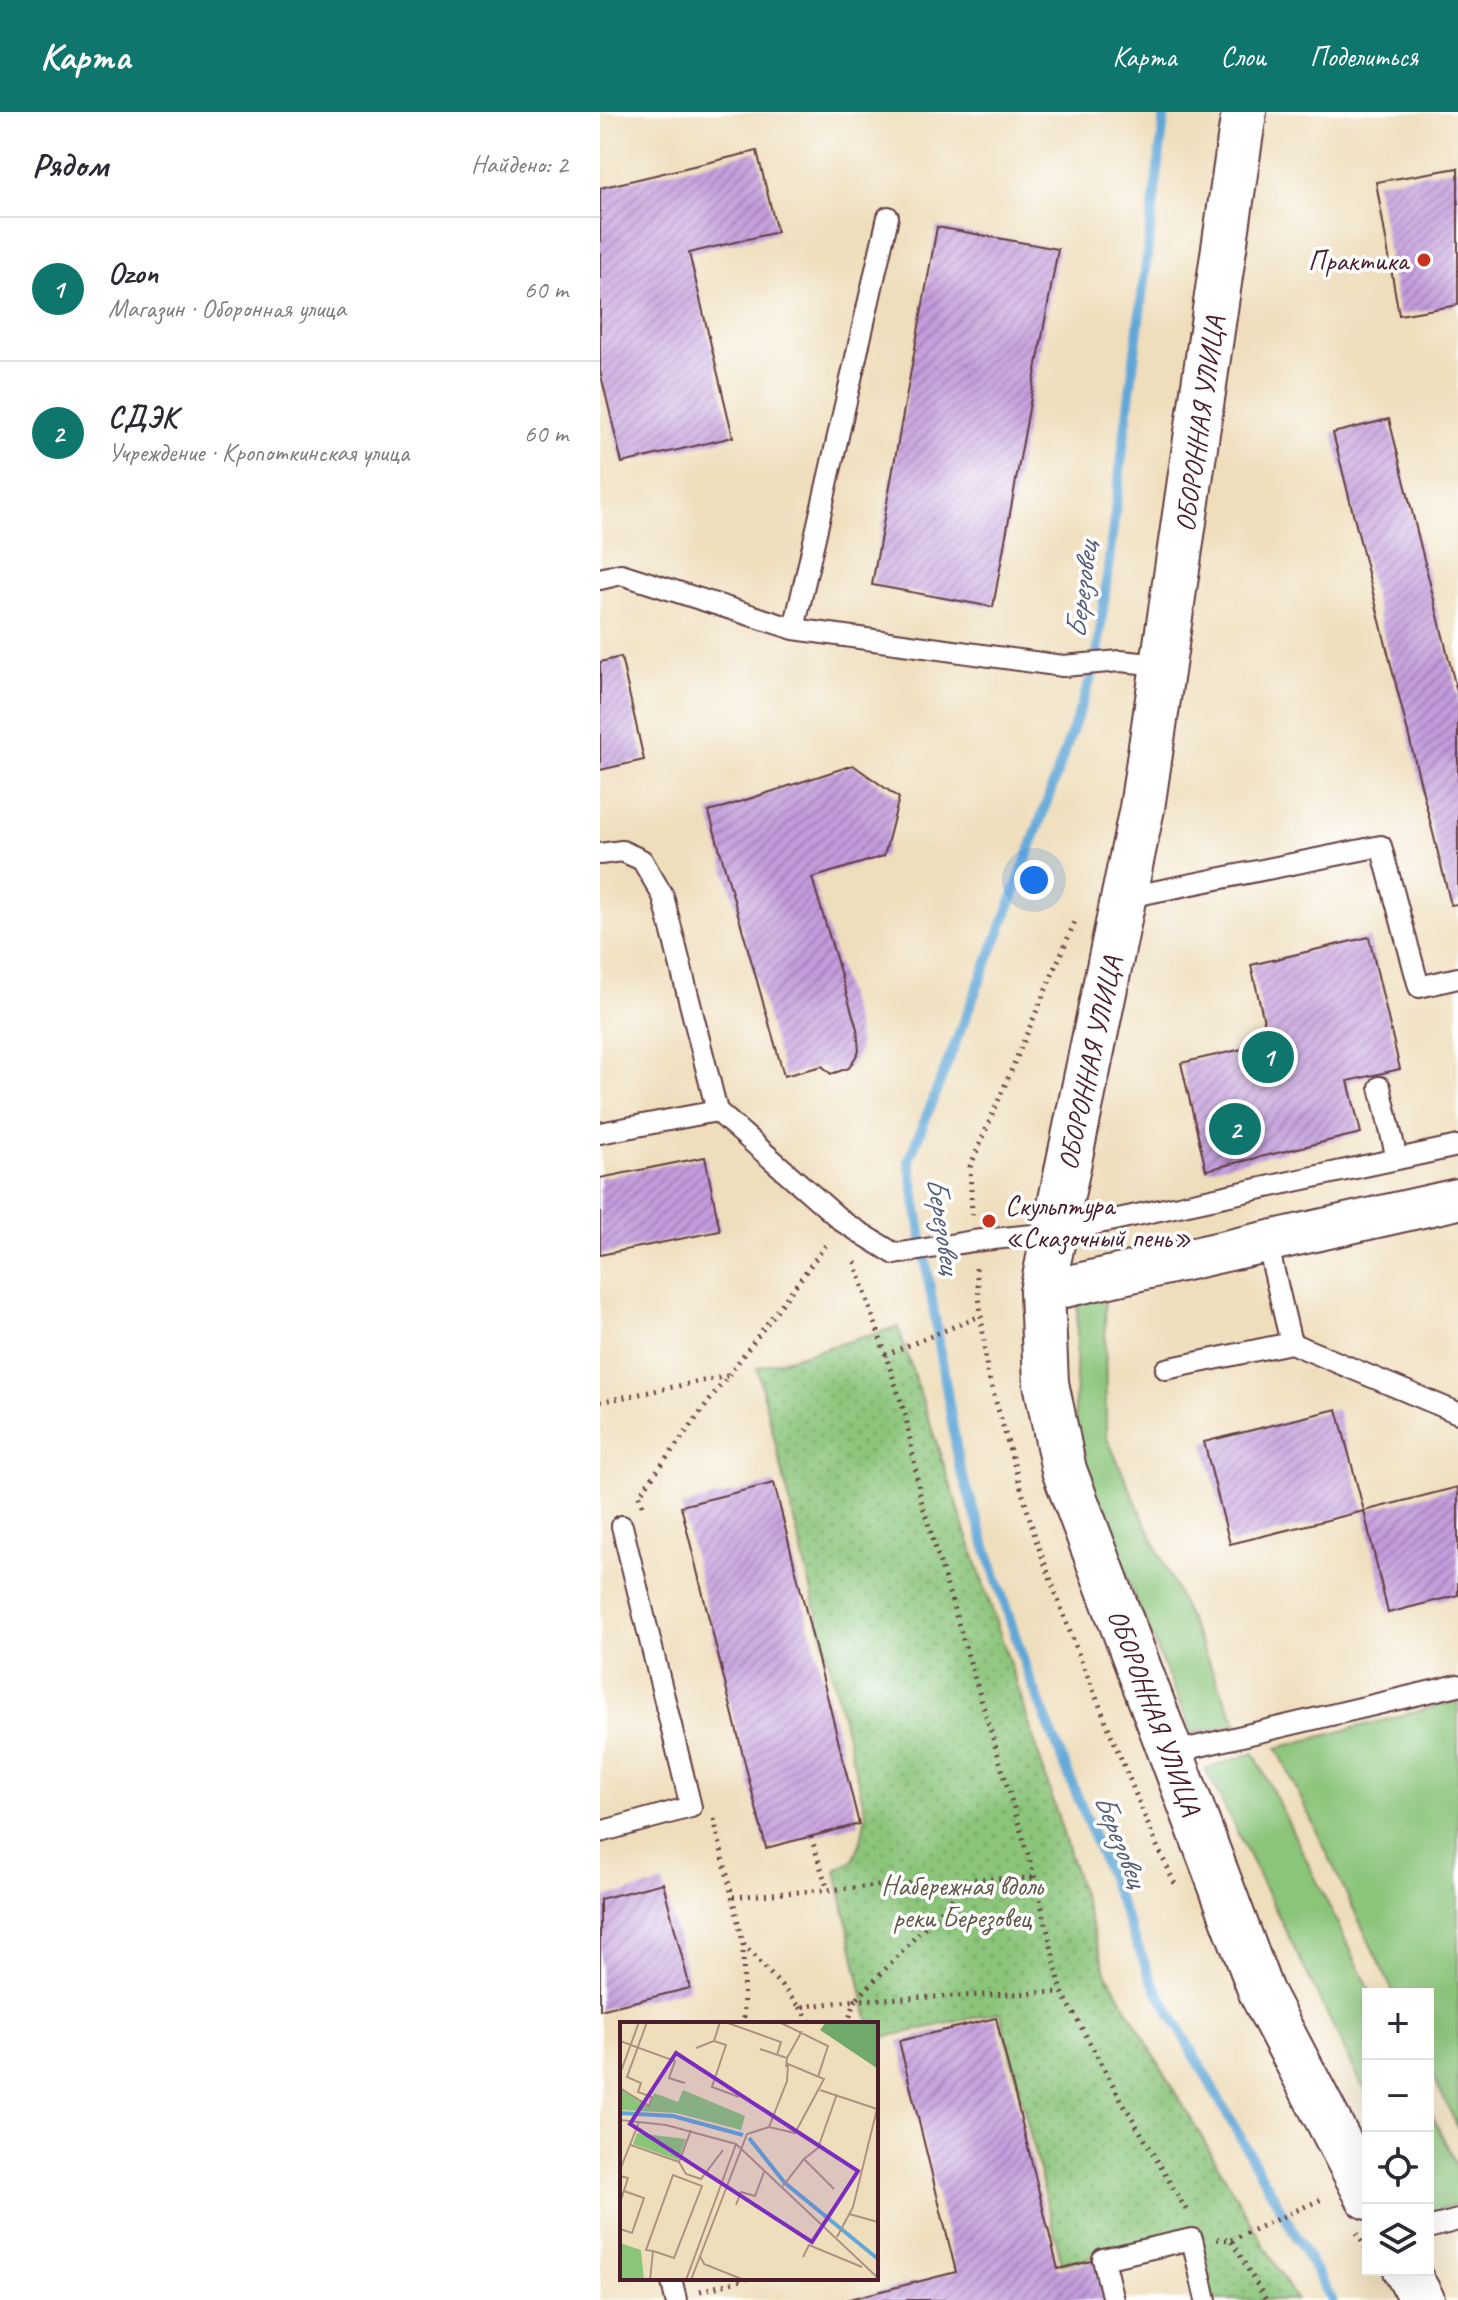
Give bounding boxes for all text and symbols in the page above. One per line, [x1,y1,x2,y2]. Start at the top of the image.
text: Карта [40,33,130,80]
text: Карта [1113,39,1177,74]
text: Слои [1221,39,1266,74]
text: Поделиться [1310,39,1418,74]
text: Рядом [32,143,108,186]
text: Найдено: 2 [471,148,568,181]
place label: Практика [1308,243,1411,278]
marker: Практика [1415,251,1433,269]
text: Ozon [108,254,158,292]
text: 1 [52,273,64,306]
text: 60 m [524,273,568,306]
text: Магазин · Оборонная улица [108,292,346,325]
street label: ОБОРОННАЯ УЛИЦА [1167,313,1232,534]
text: СДЭК [108,398,177,436]
text: 2 [52,417,64,450]
text: 60 m [524,417,568,450]
text: Учреждение · Кропоткинская улица [108,436,409,469]
water label: Березовец [1056,536,1106,641]
your location [1014,860,1054,900]
street label: ОБОРОННАЯ УЛИЦА [1050,952,1129,1173]
pin: 1 [1242,1027,1294,1087]
pin: 2 [1209,1099,1261,1159]
water label: Березовец [918,1174,971,1280]
place label: Скульптура «Сказочный пень» [1005,1188,1191,1255]
marker: Скульптура «Сказочный пень» [980,1212,998,1230]
street label: ОБОРОННАЯ УЛИЦА [1100,1604,1210,1821]
water label: Березовец [1085,1788,1158,1896]
park label: Набережная вдоль реки Березовец [881,1868,1045,1936]
map controls [1362,1988,1434,2276]
button: + [1362,1988,1434,2060]
inset map [620,2022,878,2280]
button: − [1362,2060,1434,2132]
button: locate [1362,2132,1434,2204]
button: layers [1362,2204,1434,2276]

